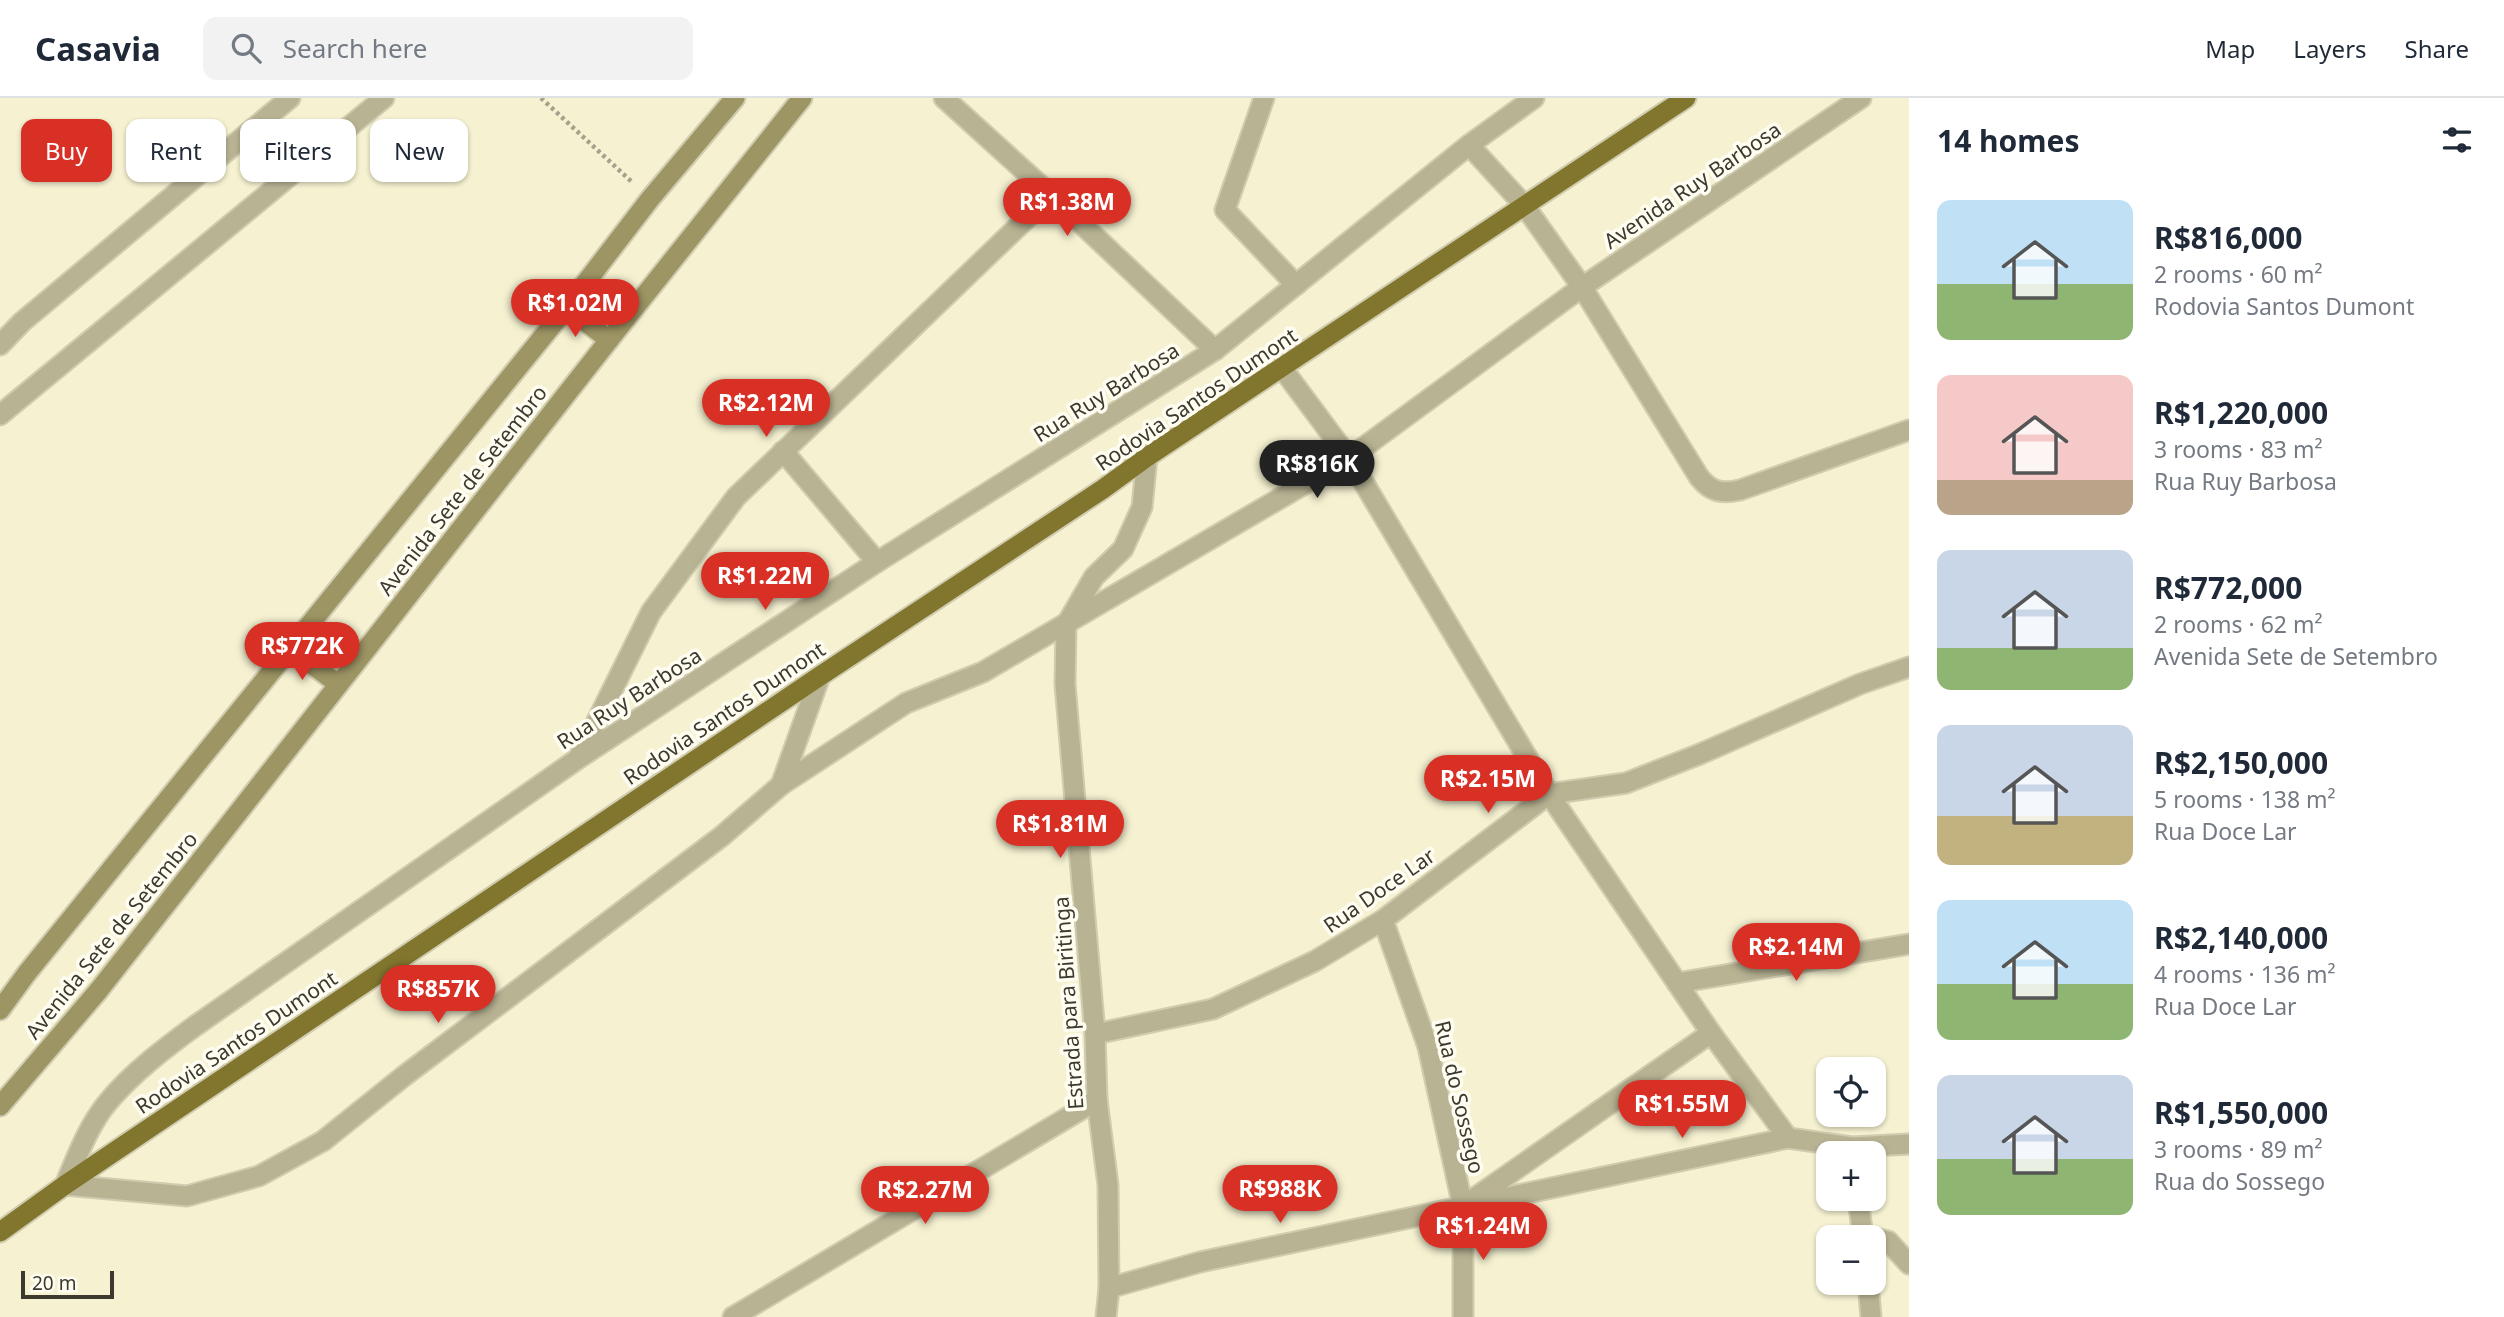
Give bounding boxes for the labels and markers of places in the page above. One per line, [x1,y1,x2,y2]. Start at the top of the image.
pin: R$1.38M [1002,178,1132,238]
pin: R$1.02M [510,280,640,339]
pin: R$2.12M [701,380,831,439]
pin: R$816K [1260,440,1374,500]
pin: R$1.22M [700,552,830,612]
pin: R$772K [245,622,359,682]
pin: R$2.15M [1423,756,1553,815]
pin: R$1.81M [995,800,1125,860]
pin: R$2.14M [1731,924,1861,983]
pin: R$857K [381,965,495,1025]
pin: R$1.55M [1617,1080,1747,1140]
pin: R$2.27M [860,1166,990,1226]
pin: R$988K [1223,1166,1337,1225]
pin: R$1.24M [1418,1202,1548,1262]

